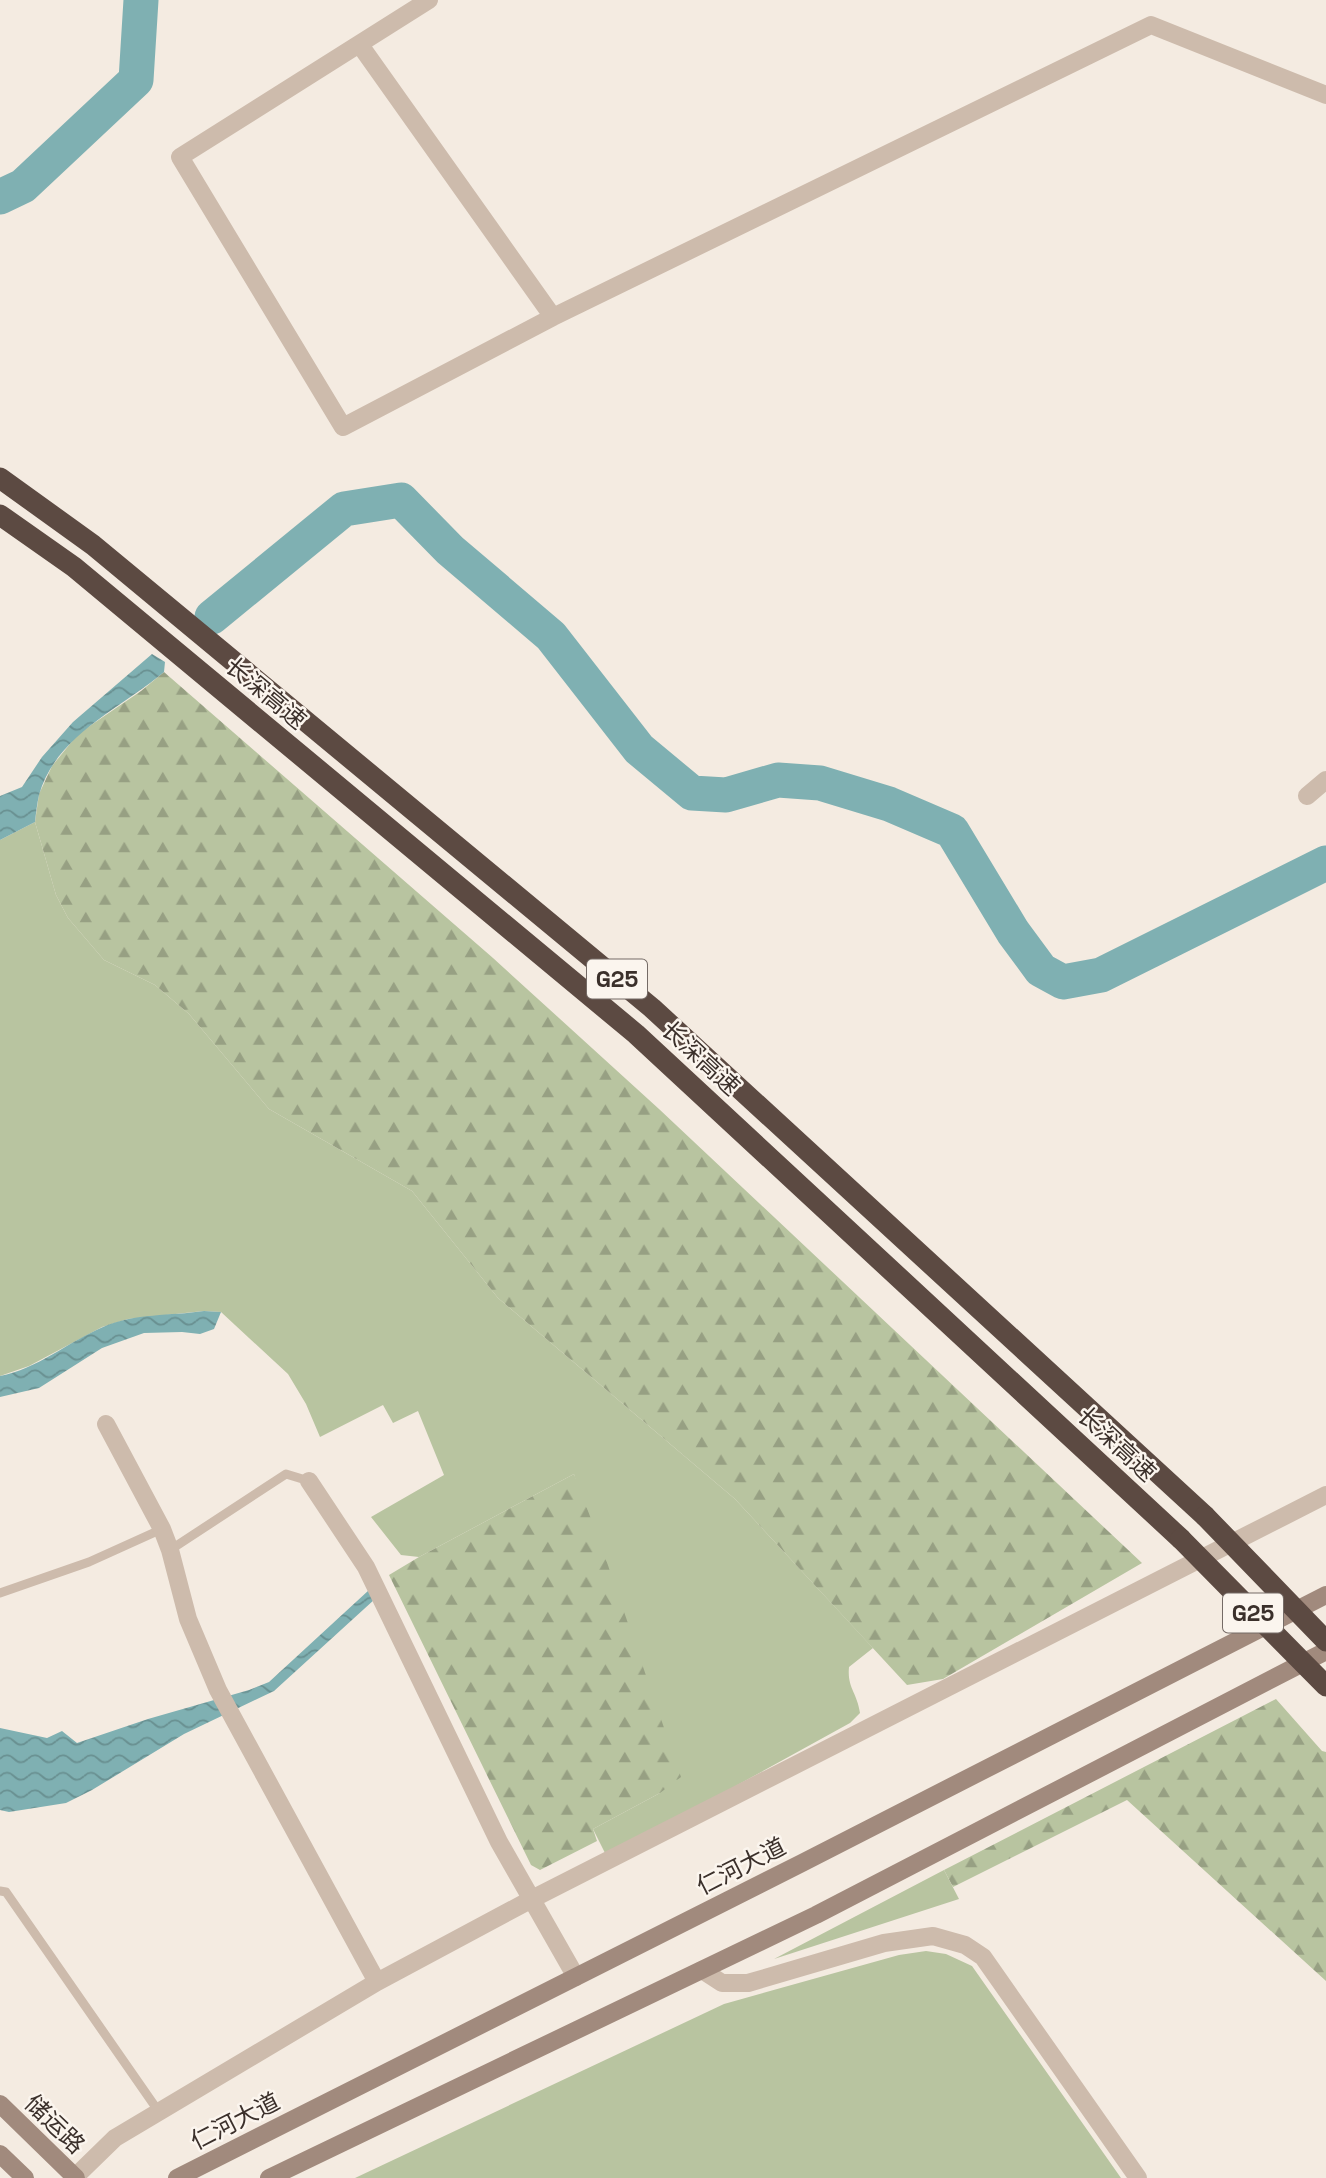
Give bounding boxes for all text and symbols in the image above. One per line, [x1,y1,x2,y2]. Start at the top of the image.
street label: 长深高速 [219,650,313,736]
road number: G25 [587,960,647,998]
street label: 长深高速 [655,1014,747,1102]
street label: 长深高速 [1071,1400,1163,1488]
road number: G25 [1223,1594,1283,1632]
street label: 仁河大道 [691,1830,791,1902]
street label: 仁河大道 [185,2085,285,2157]
street label: 储运路 [18,2088,92,2160]

